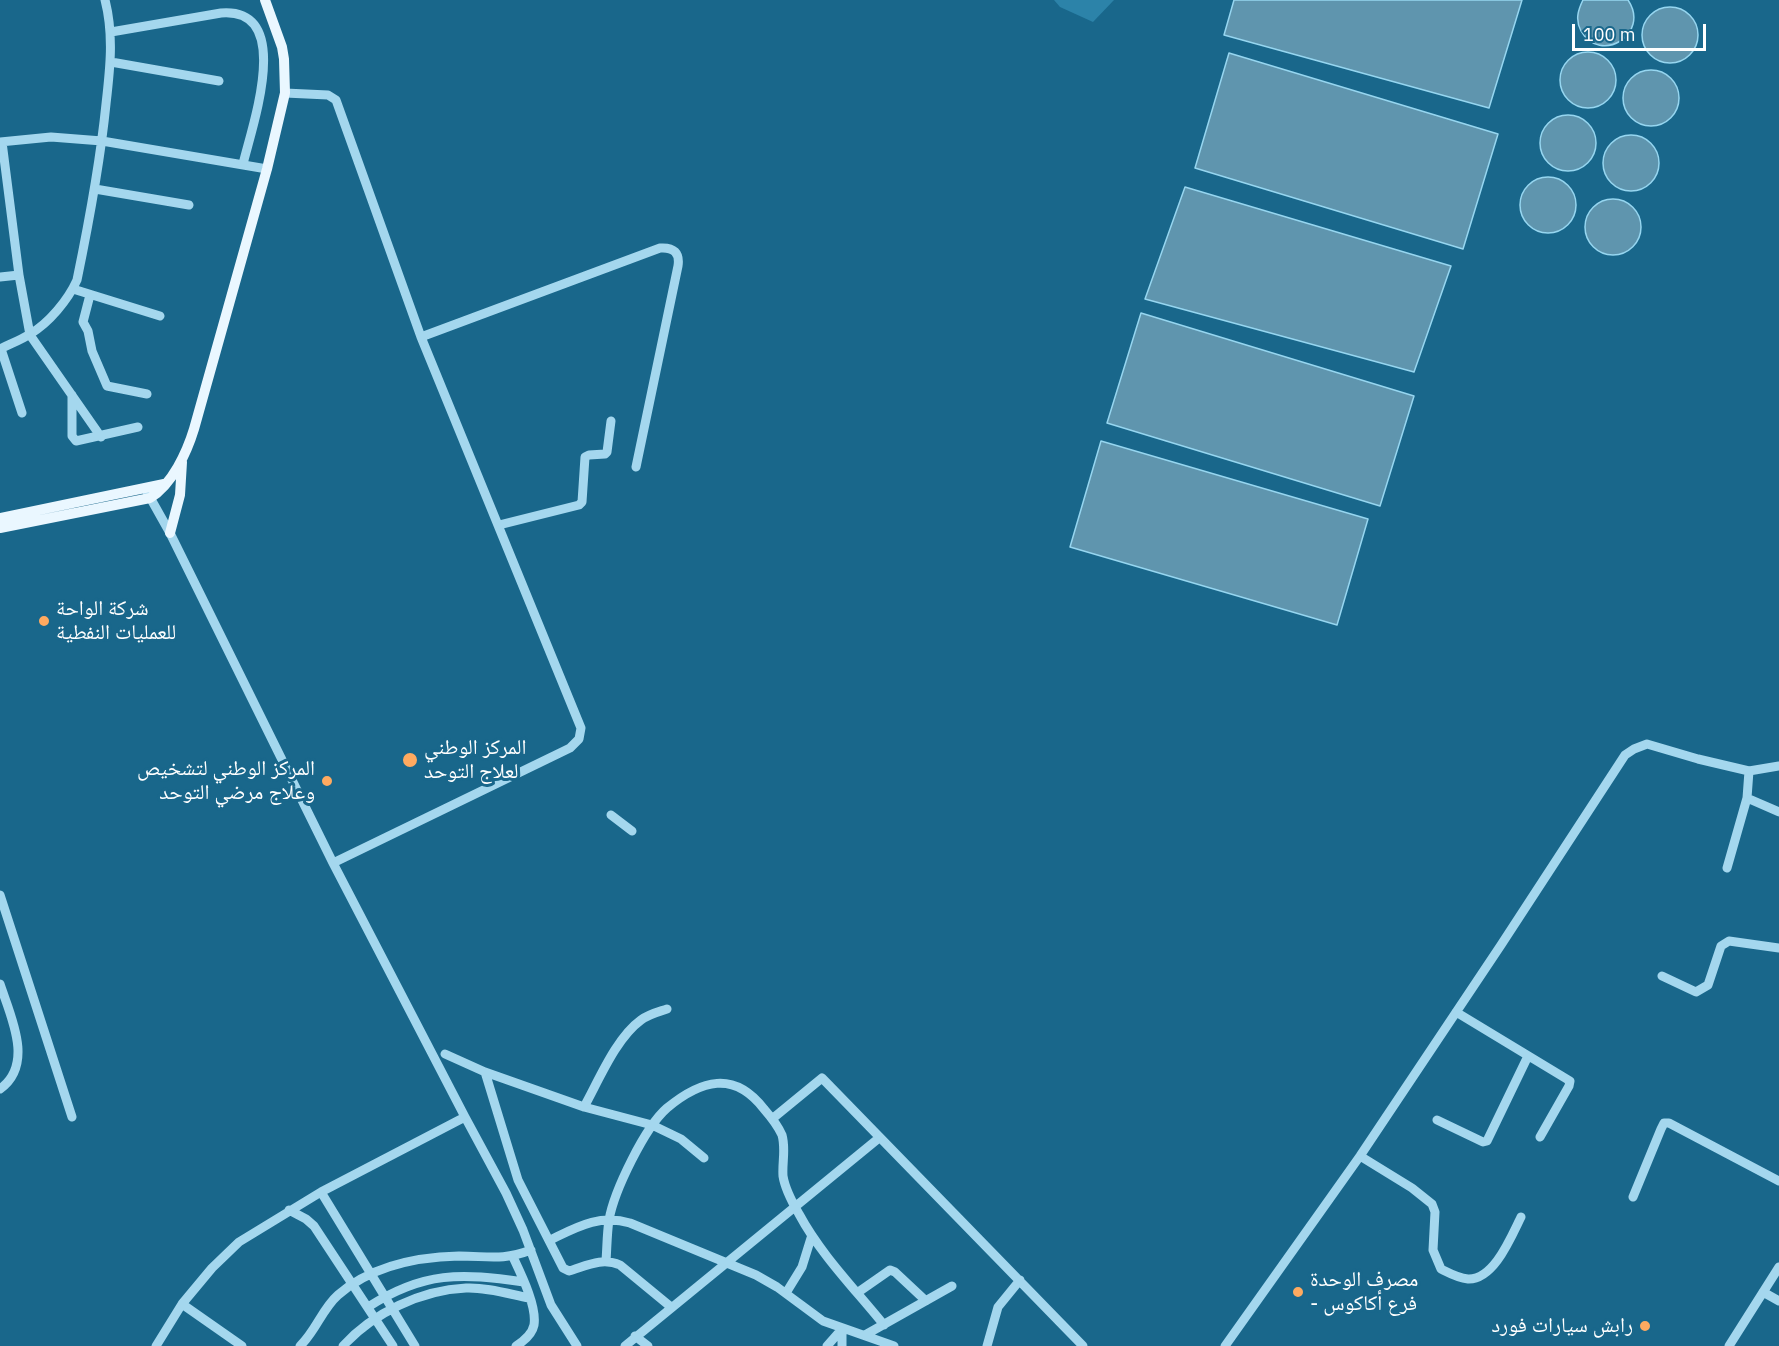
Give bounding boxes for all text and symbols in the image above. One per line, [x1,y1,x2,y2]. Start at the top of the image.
scale bar [1575,12,1708,50]
text: 100 m [1583,23,1635,46]
place label: شركة الواحة للعمليات النفطية [56,596,176,646]
marker: شركة الواحة للعمليات النفطية [37,614,51,628]
place label: المركز الوطني لعلاج التوحد [424,735,526,785]
marker: المركز الوطني لعلاج التوحد [401,751,419,769]
place label: المركز الوطني لتشخيص وعلاج مرضي التوحد [137,756,315,806]
marker: المركز الوطني لتشخيص وعلاج مرضي التوحد [320,774,334,788]
place label: مصرف الوحدة - فرع أكاكوس [1310,1267,1418,1317]
marker: مصرف الوحدة - فرع أكاكوس [1291,1285,1305,1299]
place label: رابش سيارات فورد [1491,1313,1633,1339]
marker: رابش سيارات فورد [1638,1319,1652,1333]

